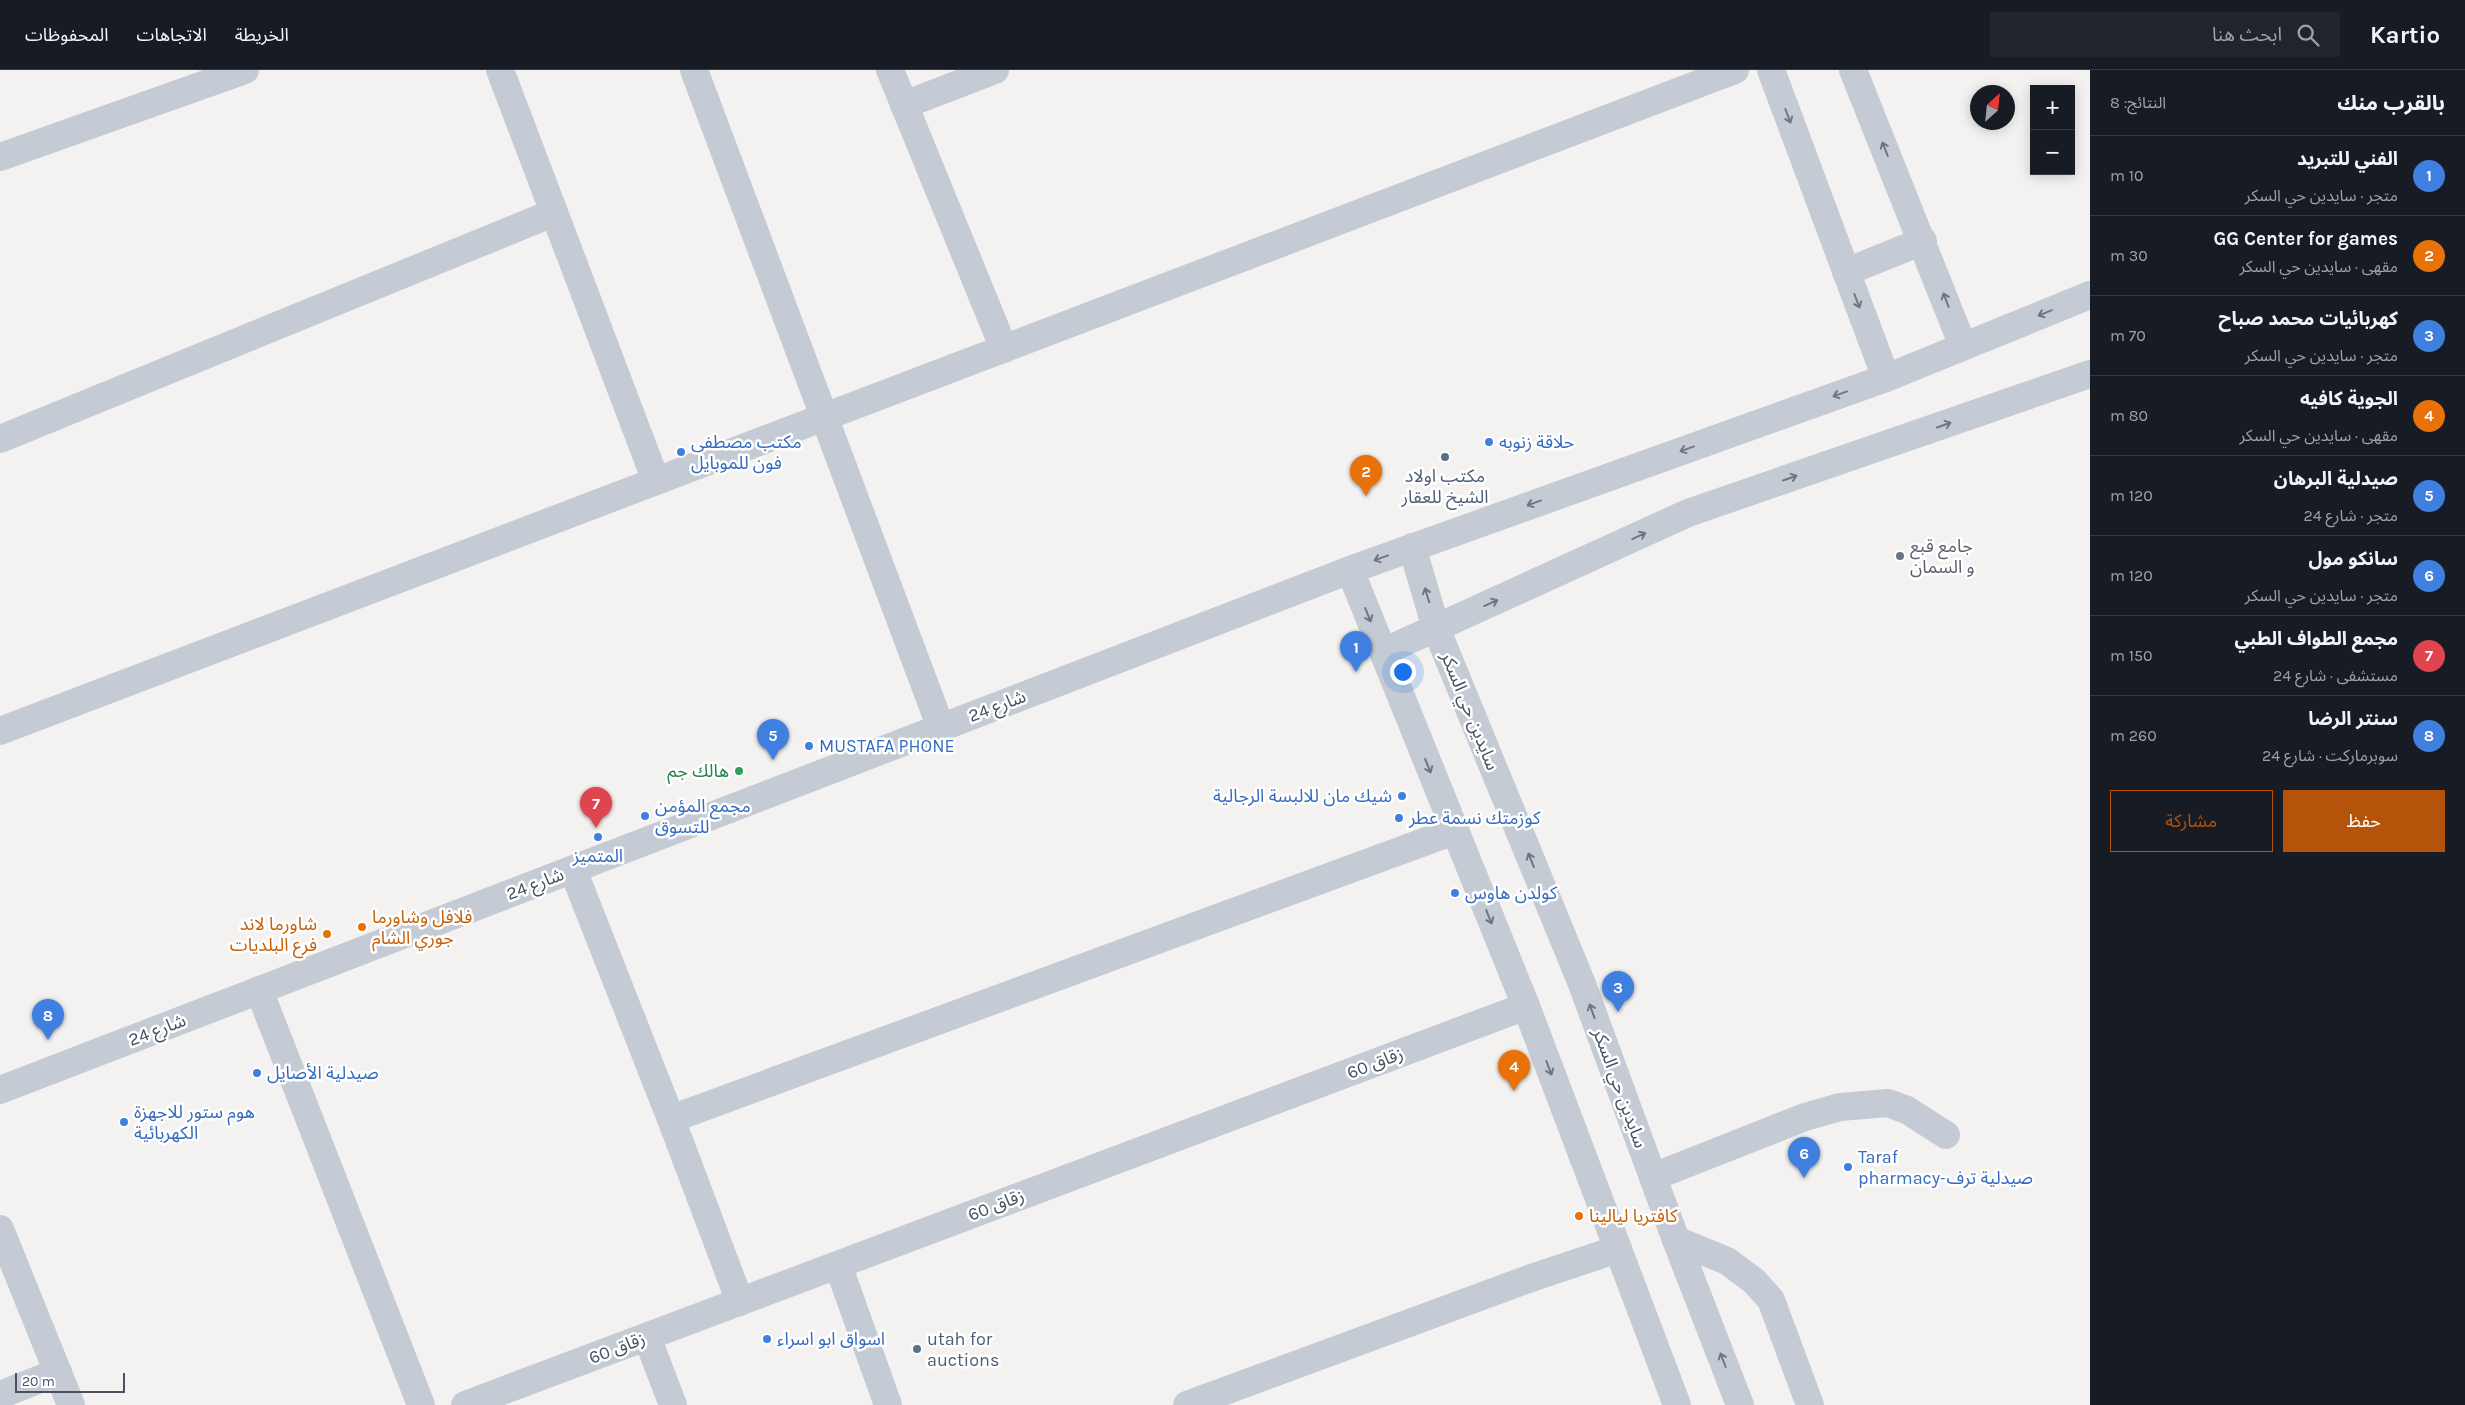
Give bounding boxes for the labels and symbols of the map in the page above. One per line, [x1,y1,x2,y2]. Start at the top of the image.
north arrow [1970,85,2015,130]
one-way arrow [1784,107,1793,123]
one-way arrow [1880,142,1890,157]
one-way arrow [1853,292,1862,308]
one-way arrow [1940,293,1950,308]
one-way arrow [2038,309,2053,319]
one-way arrow [1833,390,1848,399]
one-way arrow [1936,420,1951,429]
place label: مكتب مصطفى فون للموبايل [691,431,802,474]
place label: حلاقة زنوبه [1499,431,1574,453]
marker: حلاقة زنوبه [1483,436,1495,448]
one-way arrow [1680,445,1695,454]
marker: مكتب مصطفى فون للموبايل [675,446,687,458]
marker: مكتب اولاد الشيخ للعقار [1439,451,1451,463]
pin: 2 [1350,455,1382,496]
place label: مكتب اولاد الشيخ للعقار [1400,465,1489,510]
one-way arrow [1782,473,1798,482]
one-way arrow [1526,499,1542,509]
one-way arrow [1631,530,1646,540]
place label: جامع قبع و السمان [1910,535,1975,578]
marker: جامع قبع و السمان [1894,550,1906,562]
one-way arrow [1374,554,1389,563]
one-way arrow [1421,588,1431,604]
one-way arrow [1483,598,1498,608]
one-way arrow [1364,607,1373,622]
pin: 1 [1340,631,1372,672]
street label: سايدين حي السكر [1434,648,1504,774]
your location [1390,659,1416,685]
street label: شارع 24 [965,685,1030,730]
pin: 5 [757,719,789,760]
place label: MUSTAFA PHONE [819,735,955,757]
marker: MUSTAFA PHONE [803,740,815,752]
one-way arrow [1424,758,1433,773]
place label: هالك جم [667,760,729,784]
marker: هالك جم [733,765,745,777]
place label: شيك مان للالبسة الرجالية [1213,785,1392,807]
pin: 7 [580,787,612,828]
marker: شيك مان للالبسة الرجالية [1396,790,1408,802]
place label: مجمع المؤمن للتسوق [655,795,751,838]
place label: كوزمتك نسمة عطر [1408,807,1541,829]
marker: مجمع المؤمن للتسوق [639,810,651,822]
marker: كوزمتك نسمة عطر [1393,812,1405,824]
marker: المتميز [592,831,604,843]
place label: المتميز [572,845,623,867]
one-way arrow [1526,853,1536,868]
street label: شارع 24 [503,863,568,908]
place label: كولدن هاوس [1465,882,1558,904]
marker: كولدن هاوس [1449,887,1461,899]
place label: فلافل وشاورما جوري الشام [372,906,472,952]
one-way arrow [1485,909,1495,924]
place label: شاورما لاند فرع البلديات [230,913,317,959]
marker: فلافل وشاورما جوري الشام [356,921,368,933]
marker: شاورما لاند فرع البلديات [321,928,333,940]
pin: 3 [1602,971,1634,1012]
pin: 8 [32,999,64,1040]
one-way arrow [1587,1004,1596,1019]
street label: شارع 24 [125,1009,190,1054]
street label: سايدين حي السكر [1586,1024,1652,1152]
street label: زقاق 60 [1344,1042,1406,1084]
pin: 4 [1498,1050,1530,1091]
one-way arrow [1546,1060,1555,1075]
place label: صيدلية الأصايل [267,1062,379,1084]
marker: صيدلية الأصايل [251,1067,263,1079]
place label: هوم ستور للاجهزة الكهربائية [134,1101,255,1144]
marker: هوم ستور للاجهزة الكهربائية [118,1116,130,1128]
pin: 6 [1788,1137,1820,1178]
place label: Taraf pharmacy-صيدلية ترف [1858,1146,2033,1189]
marker: Taraf pharmacy-صيدلية ترف [1842,1161,1854,1173]
street label: زقاق 60 [965,1184,1027,1226]
place label: كافتريا ليالينا [1589,1205,1678,1227]
marker: كافتريا ليالينا [1573,1210,1585,1222]
street label: زقاق 60 [586,1327,648,1369]
place label: اسواق ابو اسراء [777,1328,885,1350]
place label: utah for auctions [927,1328,999,1371]
marker: اسواق ابو اسراء [761,1333,773,1345]
marker: utah for auctions [911,1343,923,1355]
one-way arrow [1717,1352,1726,1367]
scale bar [15,1370,125,1393]

